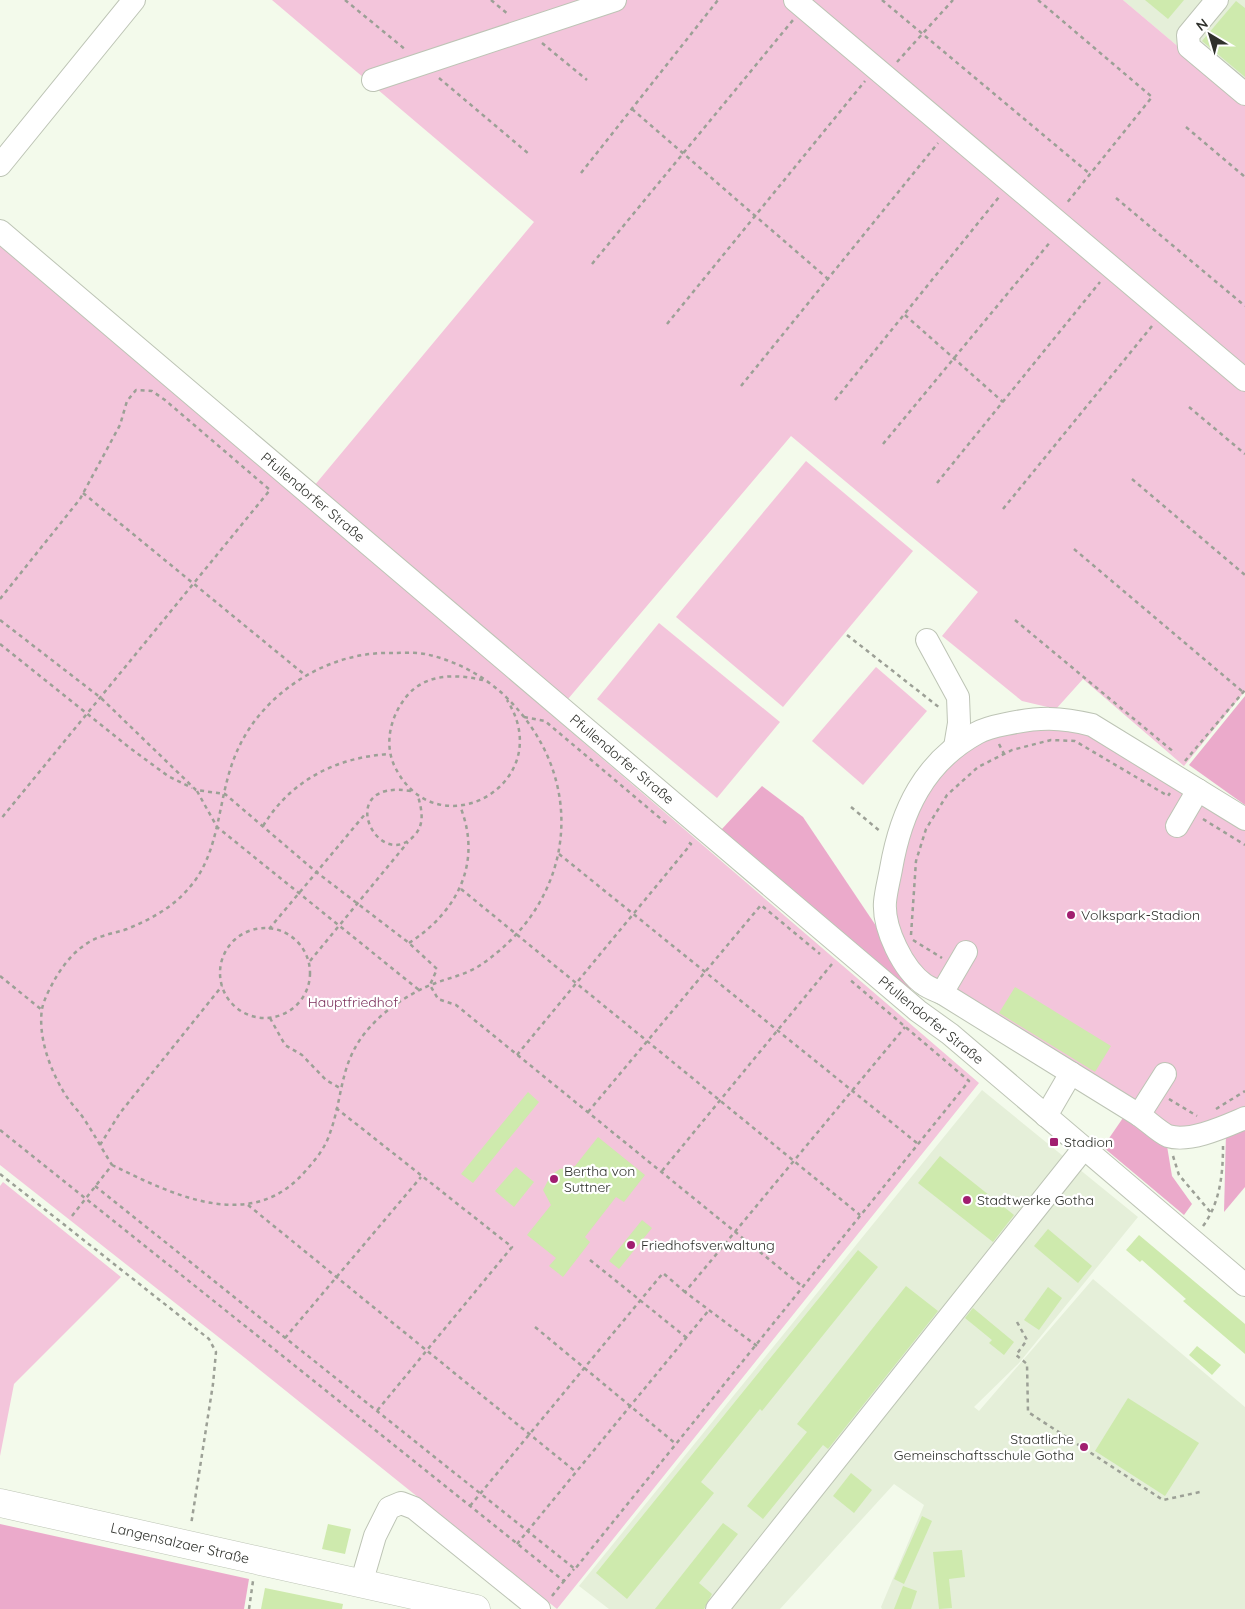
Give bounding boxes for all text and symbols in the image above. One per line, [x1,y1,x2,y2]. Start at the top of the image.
north arrow [1185,10,1235,60]
text: N [1192,14,1212,35]
street label: Pfullendorfer Straße [257,448,369,546]
street label: Pfullendorfer Straße [566,710,678,808]
place label: Volkspark-Stadion [1081,906,1200,924]
marker: Volkspark-Stadion [1065,909,1077,921]
street label: Pfullendorfer Straße [875,972,987,1068]
park label: Hauptfriedhof [308,993,398,1011]
place label: Stadion [1064,1133,1113,1151]
marker: Stadion [1048,1136,1060,1148]
place label: Bertha von Suttner [564,1162,635,1196]
marker: Bertha von Suttner [548,1173,560,1185]
place label: Stadtwerke Gotha [977,1191,1094,1209]
marker: Stadtwerke Gotha [961,1194,973,1206]
place label: Friedhofsverwaltung [641,1236,775,1254]
marker: Friedhofsverwaltung [625,1239,637,1251]
place label: Staatliche Gemeinschaftsschule Gotha [894,1430,1074,1464]
marker: Staatliche Gemeinschaftsschule Gotha [1078,1441,1090,1453]
street label: Langensalzaer Straße [109,1518,251,1568]

